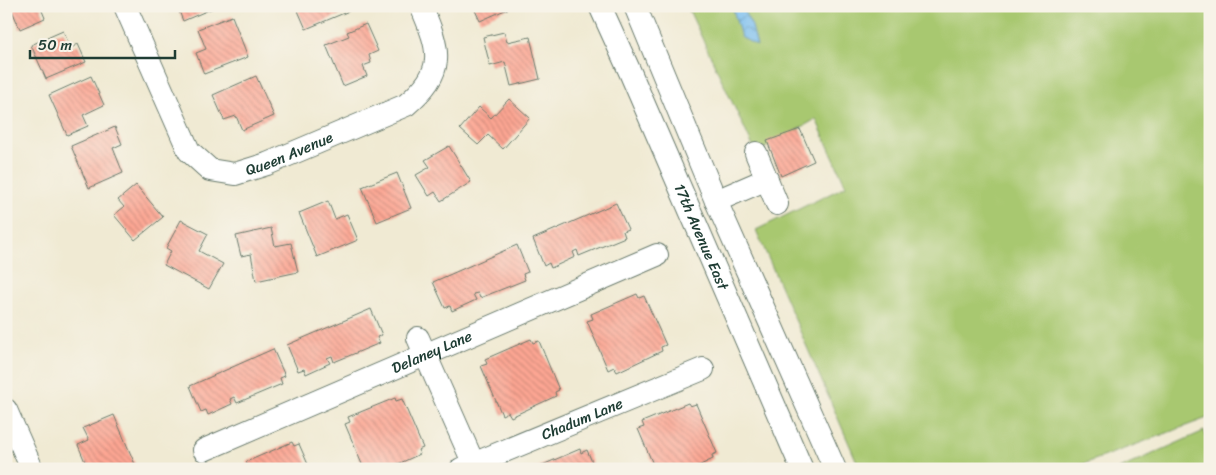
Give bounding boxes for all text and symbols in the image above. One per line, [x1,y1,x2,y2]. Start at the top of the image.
scale bar [30,28,175,60]
text: 50 m [38,32,73,58]
street label: Queen Avenue [242,124,337,183]
street label: 17th Avenue East [667,179,736,295]
street label: Delaney Lane [387,323,477,381]
street label: Chadum Lane [537,390,627,447]

